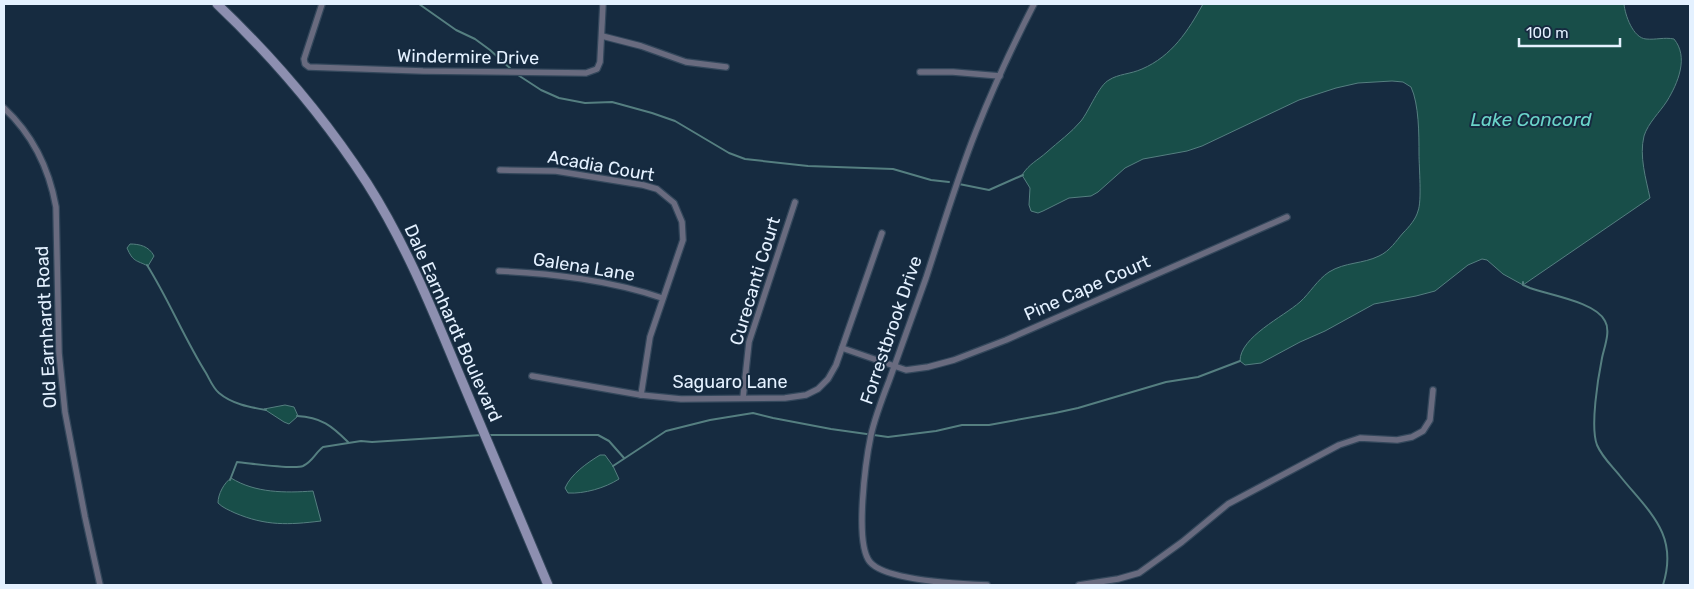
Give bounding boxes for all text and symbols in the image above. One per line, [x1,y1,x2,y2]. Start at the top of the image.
scale bar [1519,15,1620,47]
text: 100 m [1526,24,1568,42]
street label: Windermire Drive [397,45,539,69]
water label: Lake Concord [1470,108,1592,131]
street label: Acadia Court [546,146,656,186]
street label: Curecanti Court [725,214,785,348]
street label: Dale Earnhardt Boulevard [399,221,507,425]
street label: Old Earnhardt Road [31,245,61,409]
street label: Galena Lane [531,248,637,286]
street label: Pine Cape Court [1021,250,1153,326]
street label: Forrestbrook Drive [855,253,927,407]
street label: Saguaro Lane [672,371,788,393]

